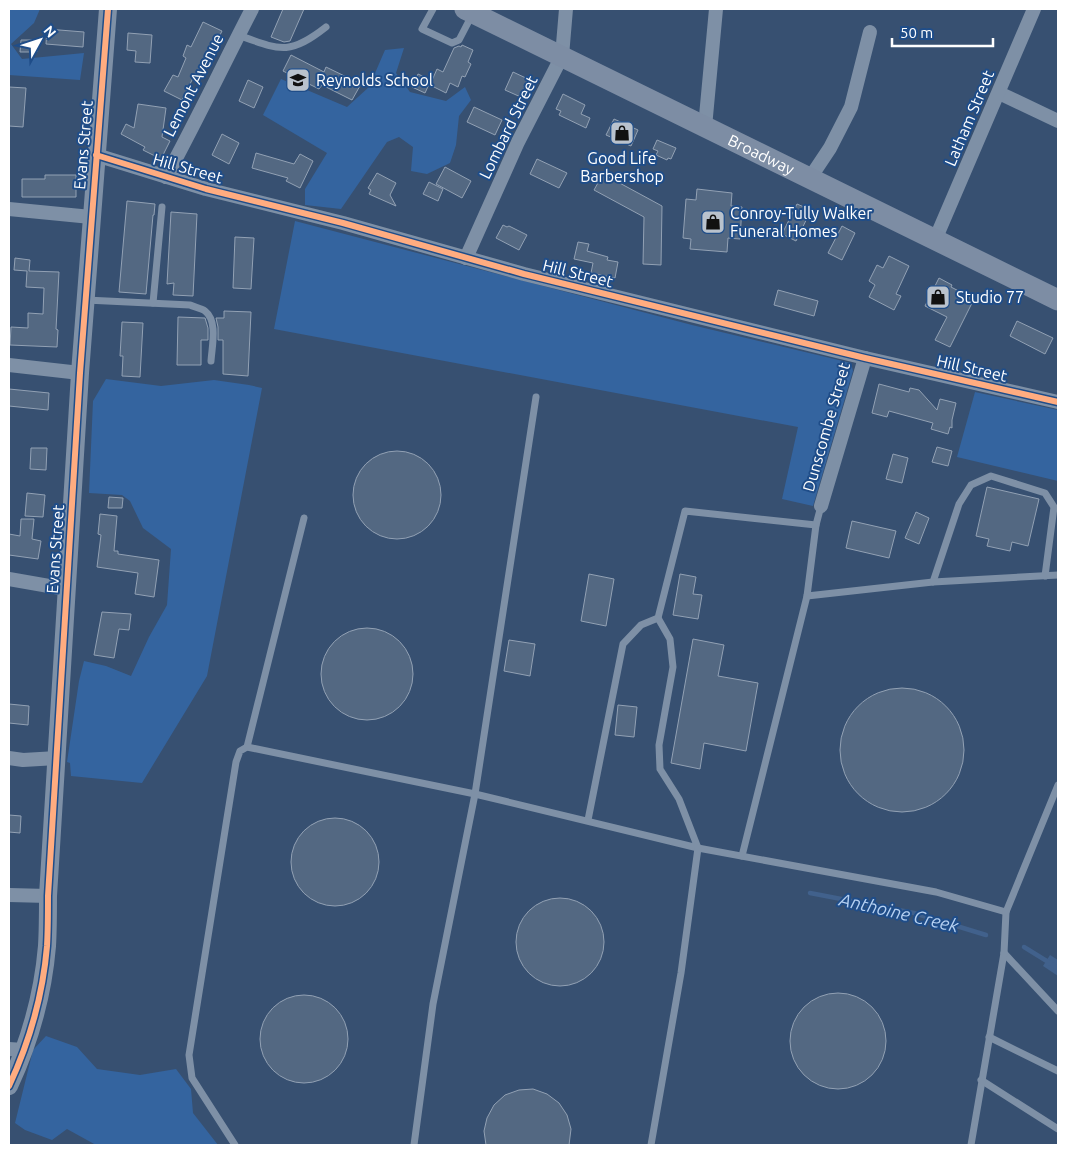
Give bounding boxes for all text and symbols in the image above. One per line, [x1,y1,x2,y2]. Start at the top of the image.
north arrow [15,15,65,65]
scale bar [892,15,993,47]
text: N [40,22,59,41]
text: 50 m [900,24,933,41]
street label: Lemont Avenue [159,31,227,139]
school or university icon: Reynolds School [285,67,311,93]
street label: Latham Street [941,67,998,169]
place label: Reynolds School [316,71,433,89]
street label: Lombard Street [475,72,541,182]
street label: Evans Street [70,99,96,190]
shop icon: Good Life Barbershop [609,120,635,146]
street label: Broadway [725,131,798,178]
street label: Hill Street [151,149,226,187]
place label: Good Life Barbershop [580,149,664,185]
place label: Conroy-Tully Walker Funeral Homes [730,204,872,240]
shop icon: Conroy-Tully Walker Funeral Homes [700,209,726,235]
street label: Hill Street [541,256,616,291]
shop icon: Studio 77 [925,284,951,310]
place label: Studio 77 [956,288,1024,306]
street label: Hill Street [935,351,1010,385]
street label: Dunscombe Street [799,360,853,494]
street label: Evans Street [43,503,67,594]
water label: Anthoine Creek [837,888,961,936]

